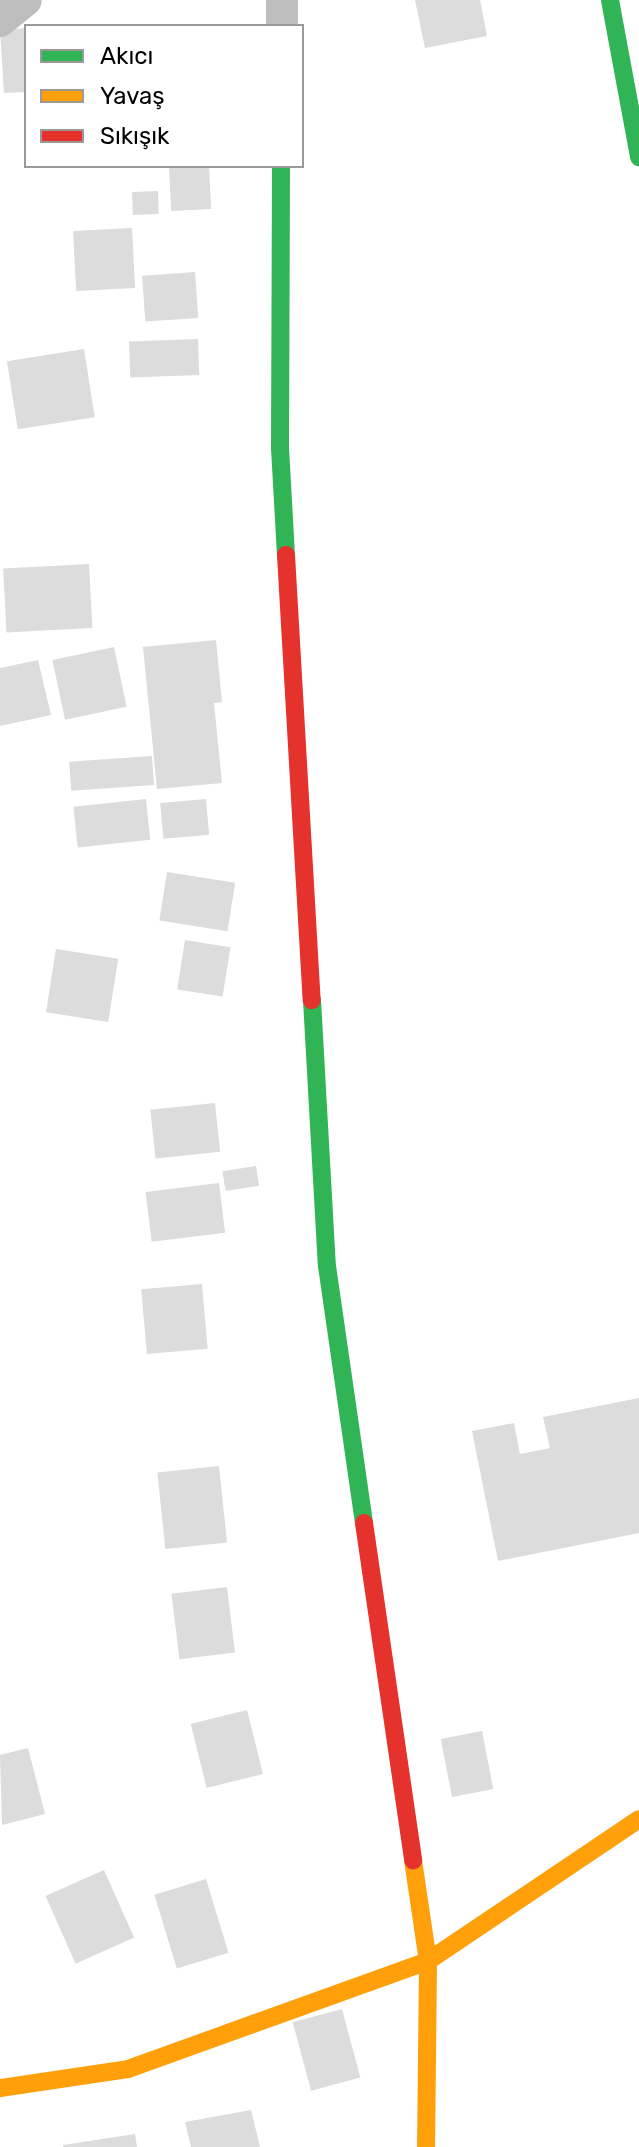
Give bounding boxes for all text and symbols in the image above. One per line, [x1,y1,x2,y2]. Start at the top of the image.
legend [24,24,304,168]
text: Akıcı [100,42,153,70]
text: Yavaş [100,82,164,110]
text: Sıkışık [100,122,169,150]

